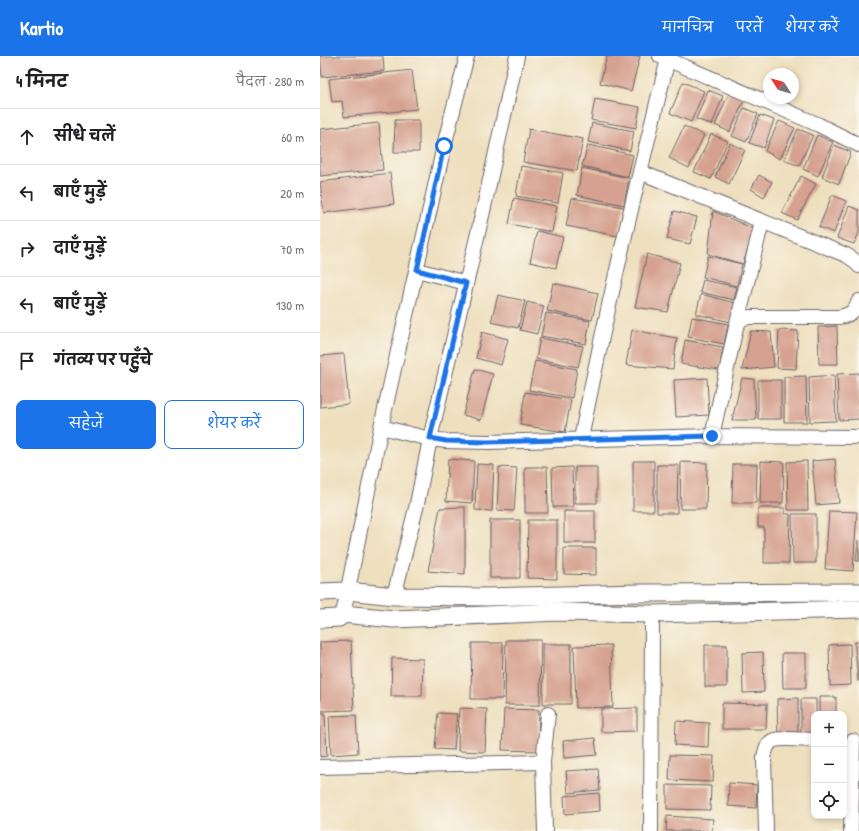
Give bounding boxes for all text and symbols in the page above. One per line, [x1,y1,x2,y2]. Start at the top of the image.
text: Kartio [20,15,63,41]
text: मानचित्र [662,17,713,36]
text: परतें [735,17,763,36]
text: शेयर करें [785,17,839,36]
north arrow [763,68,799,104]
text: 4 मिनट [16,69,68,92]
text: पैदल · 280 m [236,72,304,90]
text: सीधे चलें [54,125,115,146]
icon: ahead [16,126,38,148]
text: 60 m [281,128,304,146]
route start [435,137,453,155]
text: बाएँ मुड़ें [54,181,106,202]
icon: left [16,182,38,204]
text: 20 m [280,184,304,202]
text: दाएँ मुड़ें [54,237,106,258]
icon: right [16,238,38,260]
text: 70 m [280,240,304,258]
text: बाएँ मुड़ें [54,293,106,314]
icon: left [16,294,38,316]
text: 130 m [276,296,304,314]
text: गंतव्य पर पहुँचे [54,349,152,370]
icon: arrive [16,350,38,372]
button: सहेजें [16,400,156,449]
button: शेयर करें [164,400,304,449]
route end [703,427,721,445]
map controls [811,711,847,819]
button: + [811,711,847,747]
button: − [811,747,847,783]
button: locate [811,783,847,819]

